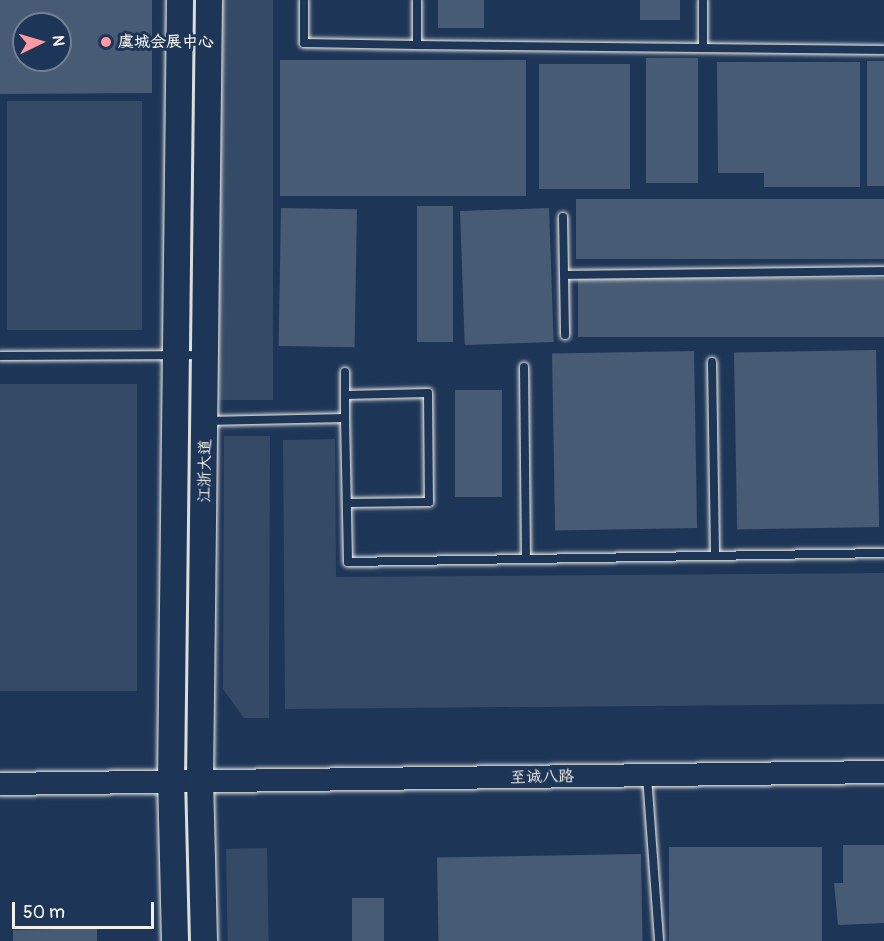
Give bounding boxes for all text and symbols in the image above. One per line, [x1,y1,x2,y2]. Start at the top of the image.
north arrow [12,12,72,72]
place label: 虞城会展中心 [118,32,214,52]
text: N [48,34,68,47]
marker: 虞城会展中心 [99,35,113,49]
street label: 江浙大道 [195,439,215,503]
street label: 至诚八路 [510,767,574,787]
scale bar [15,890,158,928]
text: 50 m [23,901,65,924]

